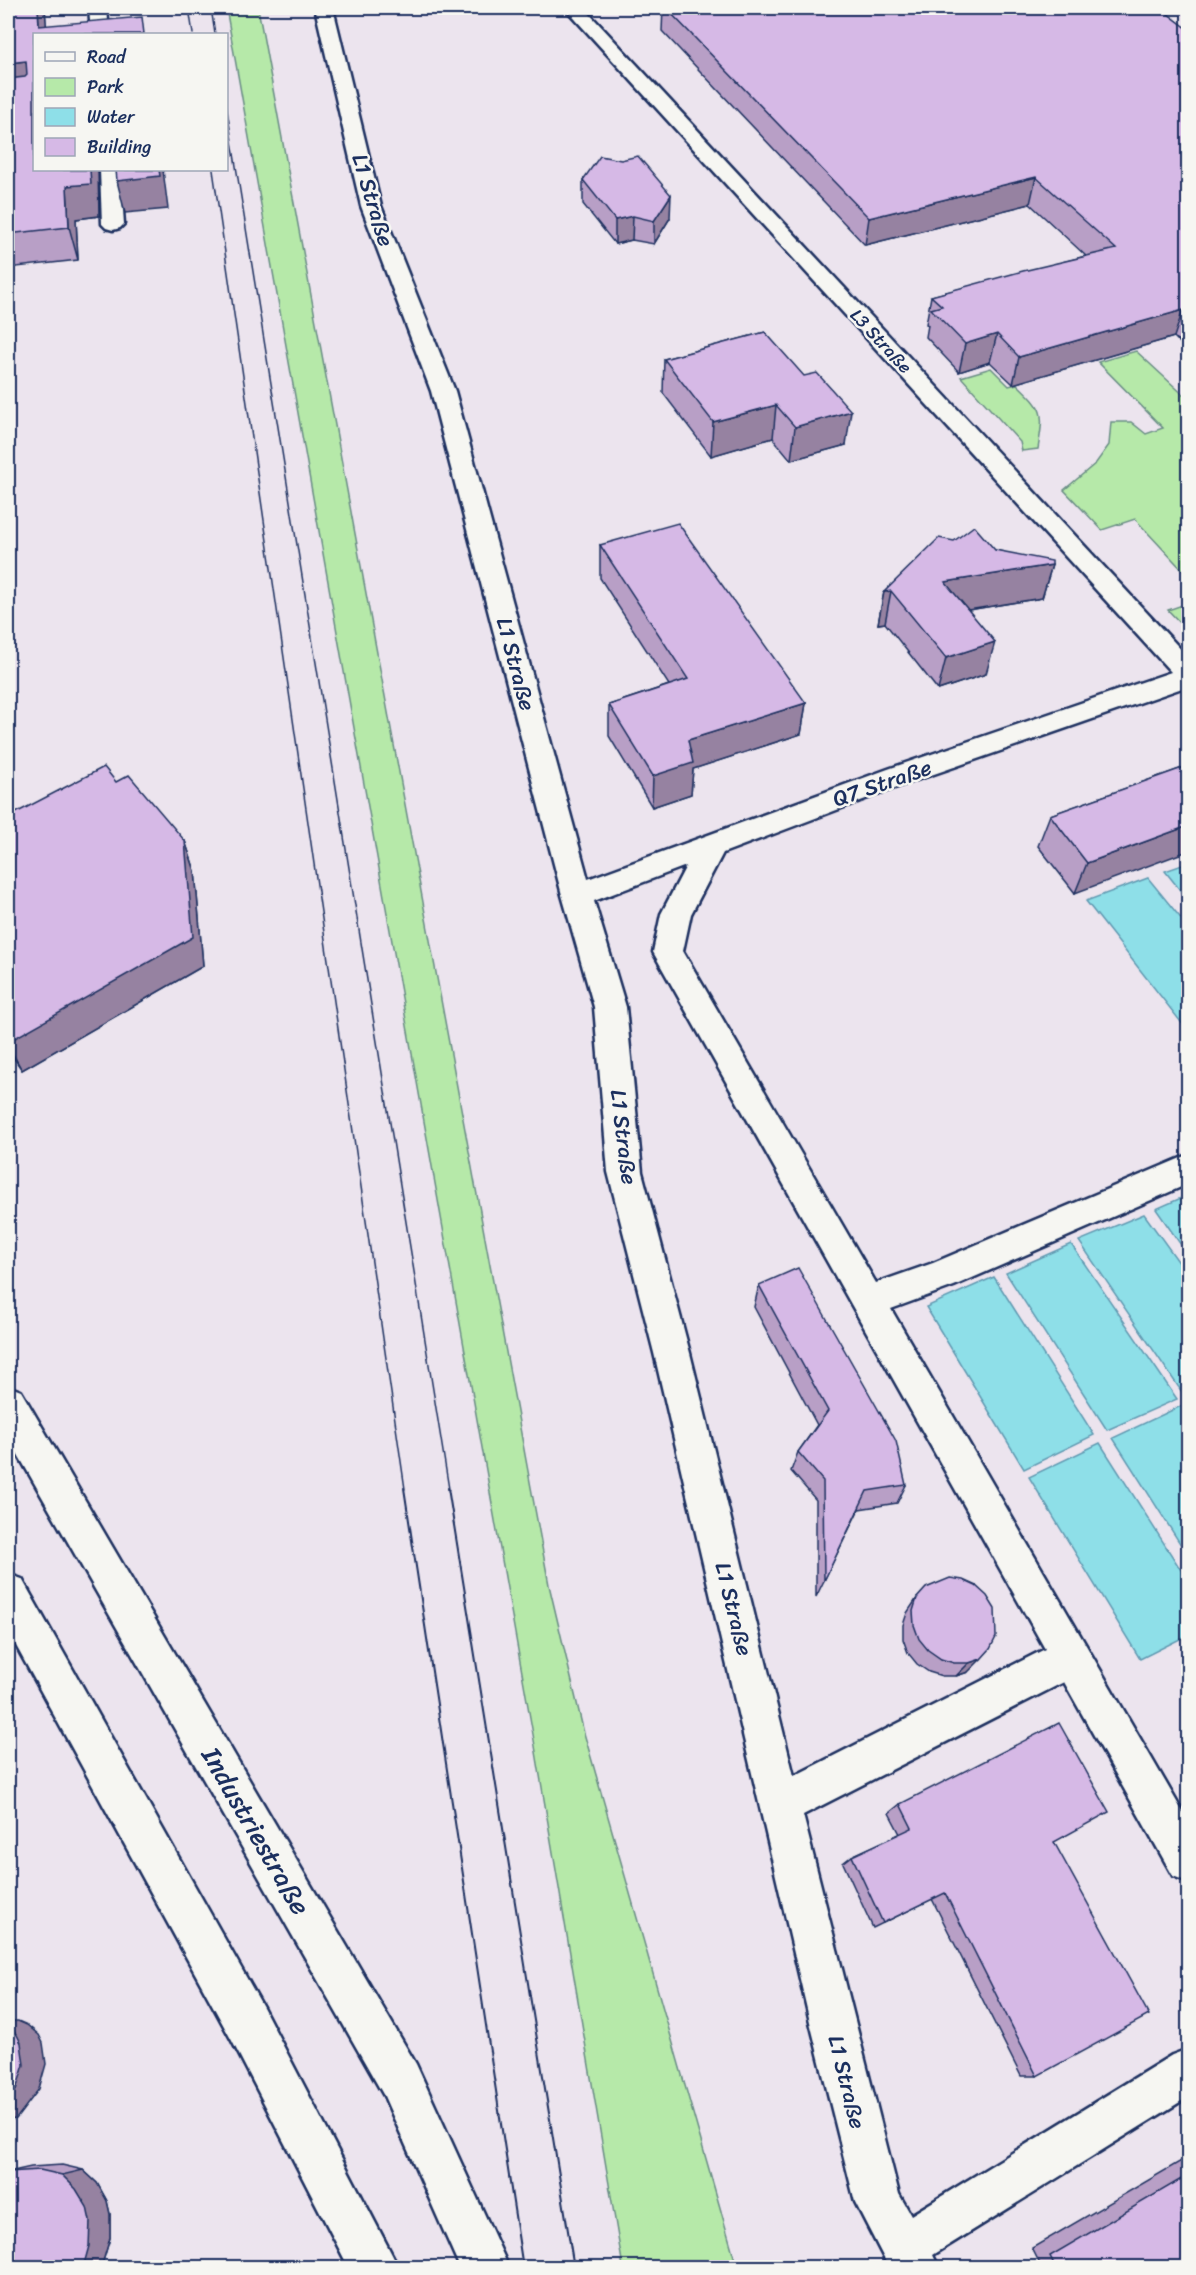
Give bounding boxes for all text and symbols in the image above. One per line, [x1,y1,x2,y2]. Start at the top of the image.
legend [33,33,228,171]
text: Road [87,41,127,73]
text: Park [87,71,124,103]
text: Water [87,101,136,133]
text: Building [87,131,151,163]
street label: L1 Straße [340,149,406,251]
street label: L3 Straße [842,301,920,381]
street label: L1 Straße [485,613,547,715]
street label: Q7 Straße [827,748,937,818]
street label: L1 Straße [599,1087,649,1187]
street label: L1 Straße [704,1558,764,1660]
street label: Industriestraße [188,1737,324,1925]
street label: L1 Straße [817,2031,877,2133]

